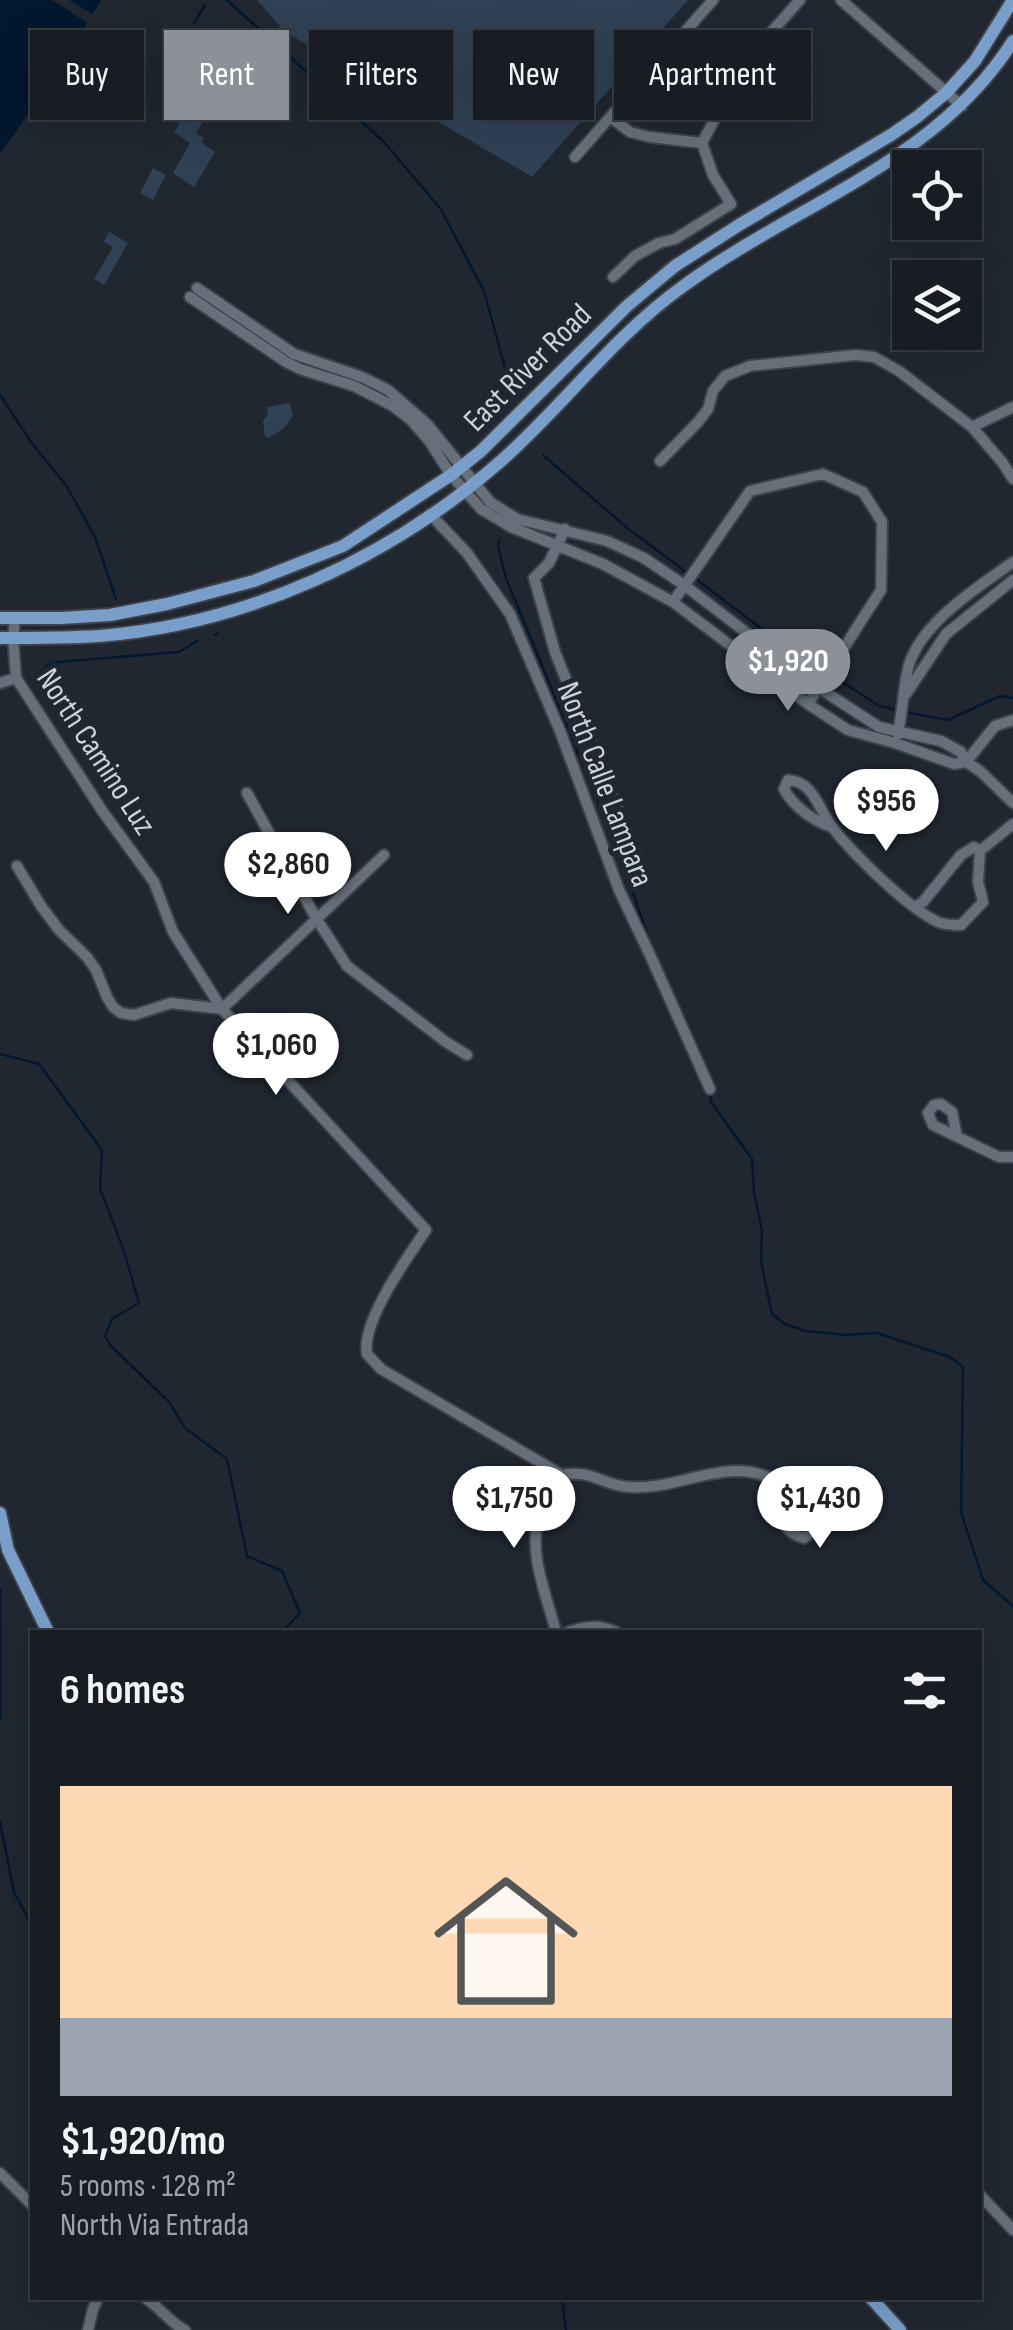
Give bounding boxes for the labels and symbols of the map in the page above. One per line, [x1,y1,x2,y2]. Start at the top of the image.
street label: East River Road [456,296,600,440]
pin: $1,920 [707,629,869,714]
street label: North Camino Luz [28,661,164,842]
street label: North Calle Lampara [548,677,662,892]
pin: $956 [827,769,945,854]
pin: $2,860 [207,832,369,917]
pin: $1,060 [195,1013,357,1098]
pin: $1,750 [433,1466,595,1551]
pin: $1,430 [739,1466,901,1551]

